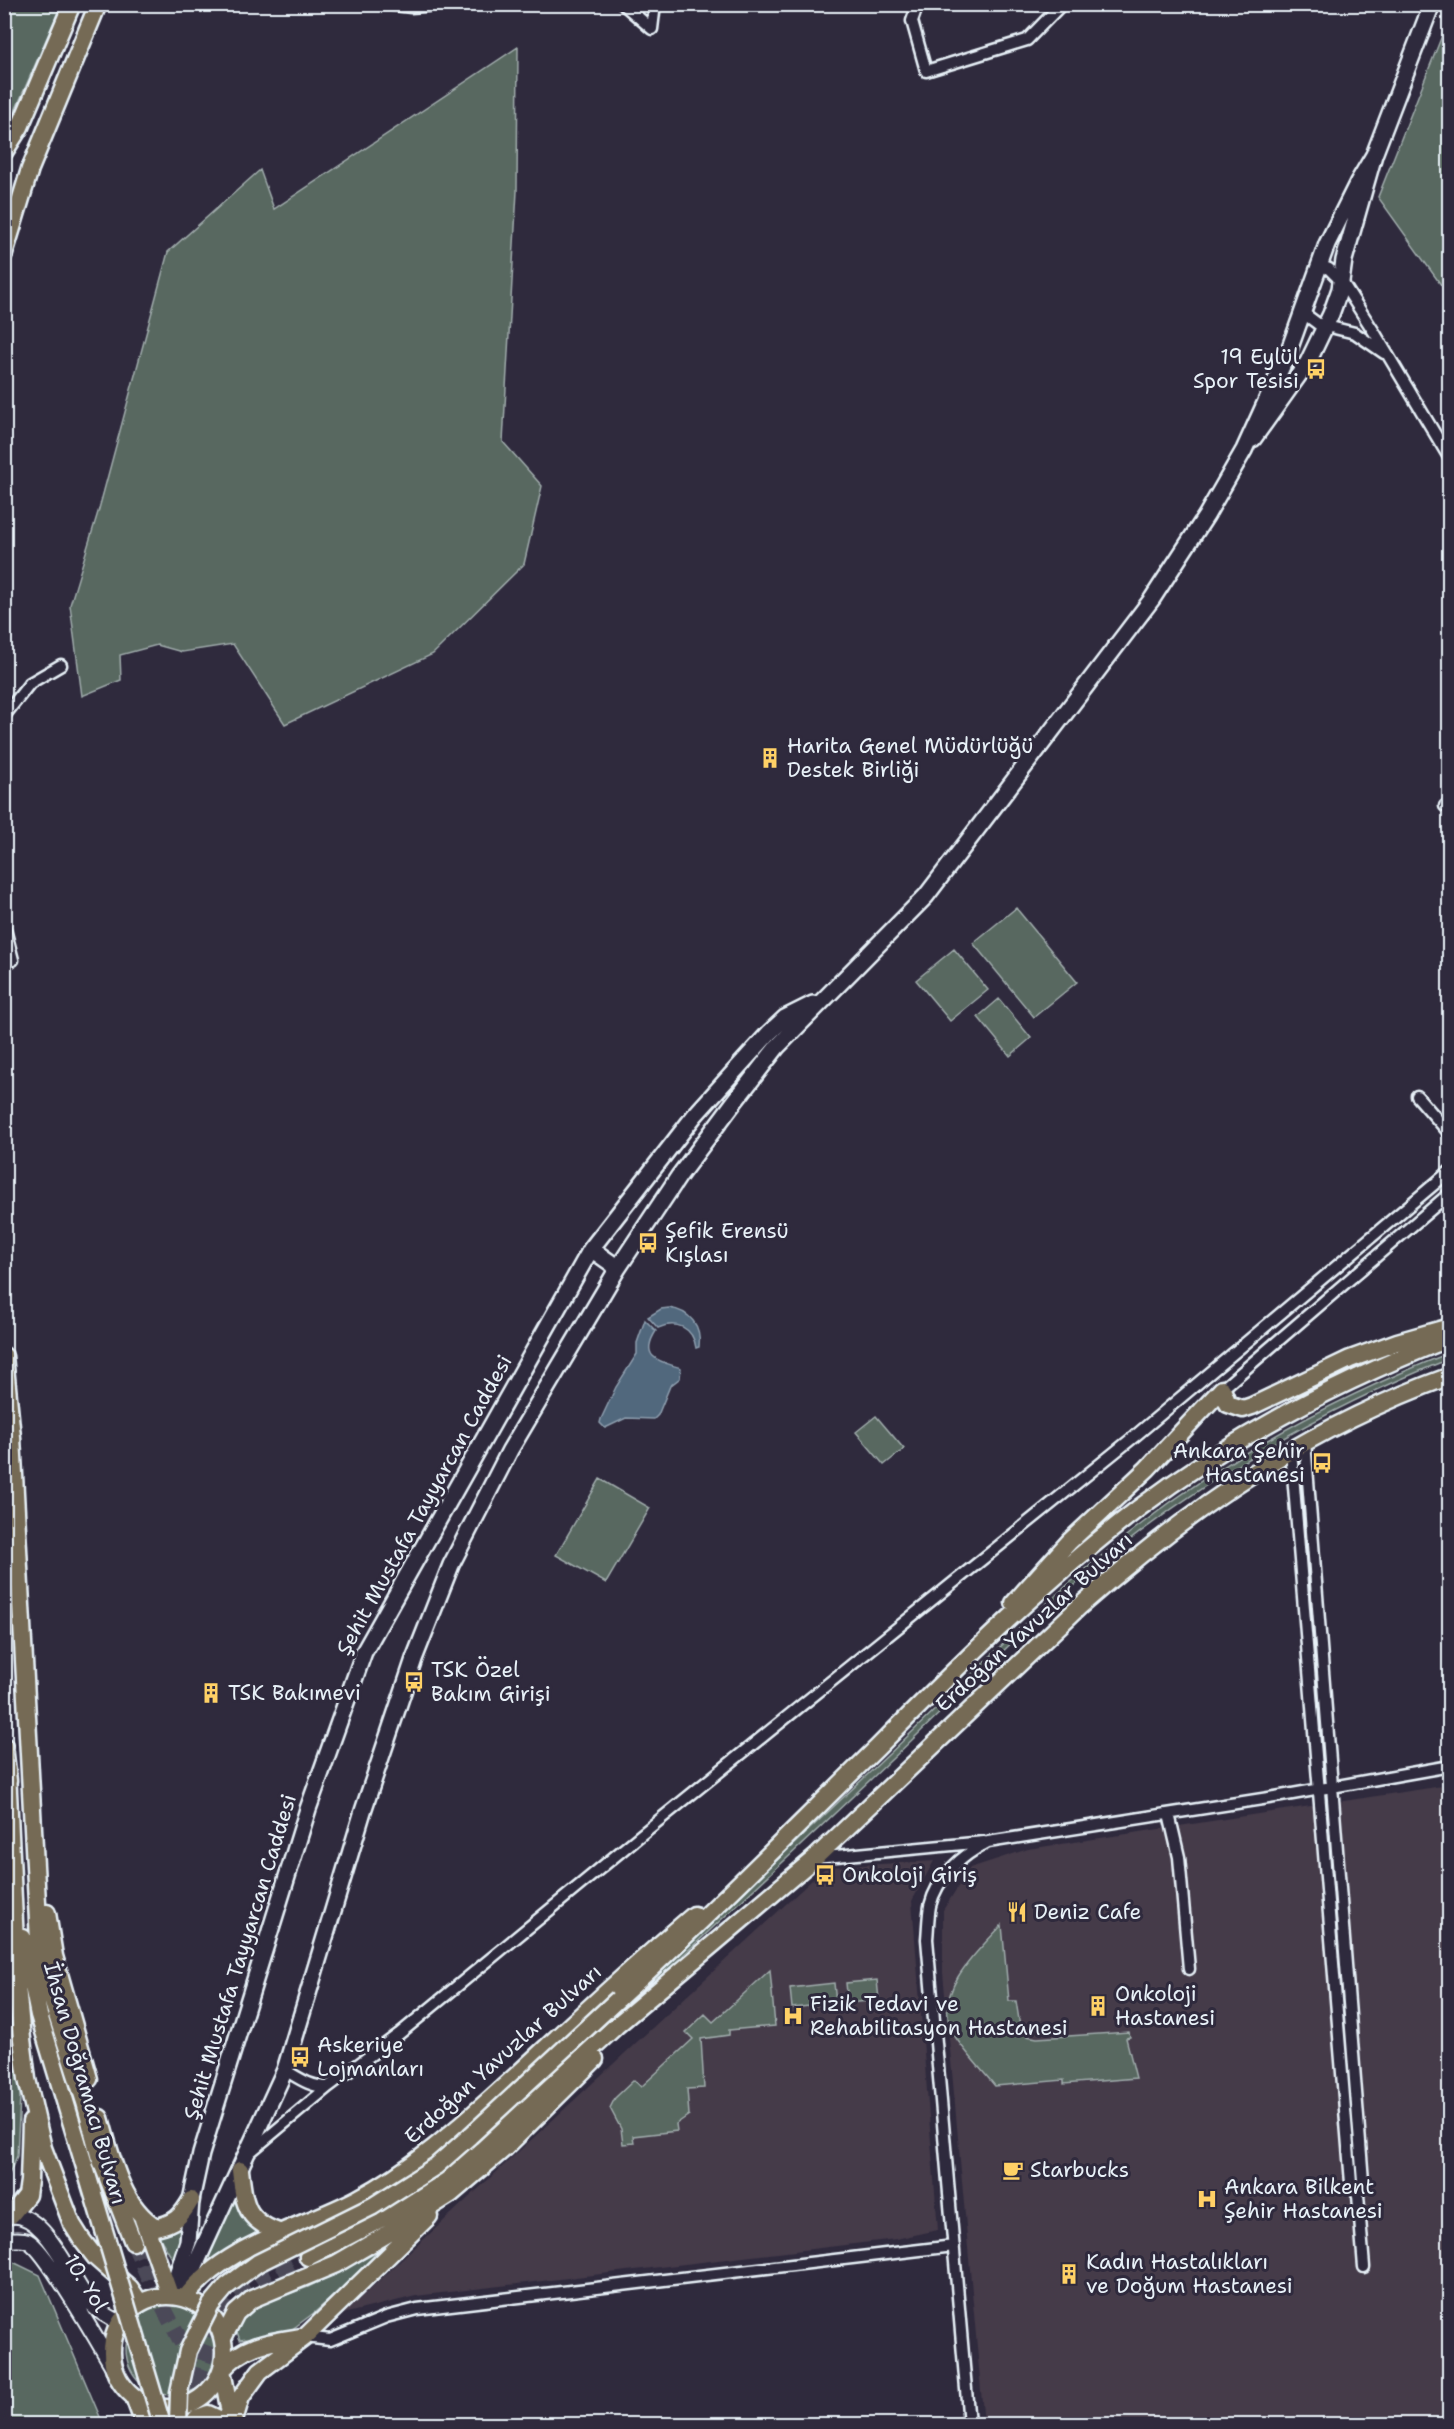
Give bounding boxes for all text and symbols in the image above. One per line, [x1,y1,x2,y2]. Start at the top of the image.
place label: 19 Eylül Spor Tesisi [1193,343,1300,395]
bus stop icon: 19 Eylül Spor Tesisi [1304,357,1328,381]
place label: Harita Genel Müdürlüğü Destek Birliği [787,732,1033,784]
building icon: Harita Genel Müdürlüğü Destek Birliği [758,746,782,770]
place label: Şefik Erensü Kışlası [665,1217,789,1269]
bus stop icon: Şefik Erensü Kışlası [636,1231,660,1255]
street label: Şehit Mustafa Tayyarcan Caddesi [330,1350,518,1660]
place label: Ankara Şehir Hastanesi [1173,1437,1305,1489]
bus stop icon: Ankara Şehir Hastanesi [1310,1451,1334,1475]
street label: Erdoğan Yavuzlar Bulvarı [929,1526,1139,1718]
place label: TSK Özel Bakım Girişi [431,1656,551,1708]
bus stop icon: TSK Özel Bakım Girişi [402,1670,426,1694]
place label: TSK Bakımevi [228,1679,361,1707]
building icon: TSK Bakımevi [199,1681,223,1705]
street label: Şehit Mustafa Tayyarcan Caddesi [177,1791,303,2123]
place label: Onkoloji Giriş [842,1861,977,1889]
bus stop icon: Onkoloji Giriş [813,1863,837,1887]
place label: Deniz Cafe [1034,1898,1141,1926]
restaurant icon: Deniz Cafe [1005,1900,1029,1924]
street label: İhsan Doğramacı Bulvarı [37,1958,133,2208]
street label: Erdoğan Yavuzlar Bulvarı [398,1958,608,2150]
place label: Onkoloji Hastanesi [1115,1980,1215,2032]
place label: Fizik Tedavi ve Rehabilitasyon Hastanesi [810,1990,1068,2042]
building icon: Onkoloji Hastanesi [1086,1994,1110,2018]
hospital icon: Fizik Tedavi ve Rehabilitasyon Hastanesi [781,2004,805,2028]
place label: Askeriye Lojmanları [317,2031,424,2083]
bus stop icon: Askeriye Lojmanları [288,2045,312,2069]
place label: Starbucks [1030,2156,1129,2184]
cafe icon: Starbucks [1001,2158,1025,2182]
place label: Ankara Bilkent Şehir Hastanesi [1224,2173,1383,2225]
hospital icon: Ankara Bilkent Şehir Hastanesi [1195,2187,1219,2211]
place label: Kadın Hastalıkları ve Doğum Hastanesi [1086,2248,1293,2300]
street label: 10. Yol [57,2249,115,2318]
building icon: Kadın Hastalıkları ve Doğum Hastanesi [1057,2262,1081,2286]

